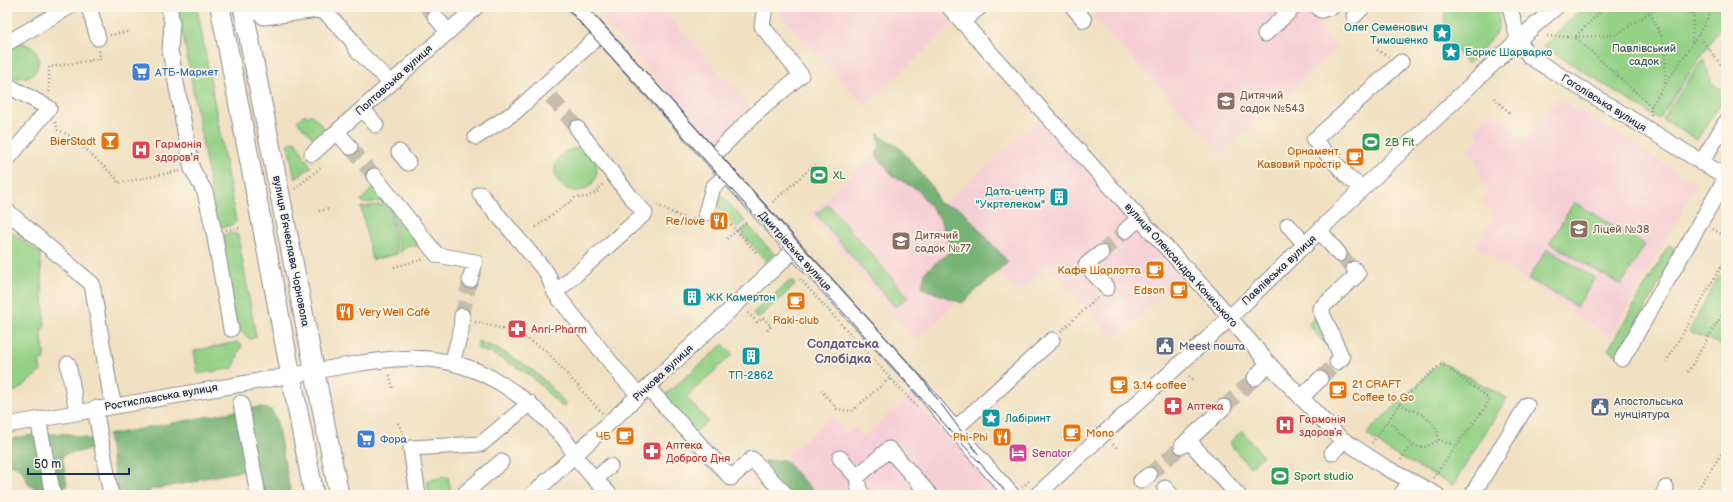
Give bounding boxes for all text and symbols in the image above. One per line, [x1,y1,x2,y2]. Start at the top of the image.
place label: Олег Семенович Тимошенко [1344,21,1428,47]
place icon: Олег Семенович Тимошенко [1431,22,1453,44]
place icon: Борис Шарварко [1440,41,1462,63]
street label: Полтавська вулиця [353,42,435,118]
park label: Павлівський садок [1612,42,1676,68]
place label: Борис Шарварко [1465,46,1553,59]
supermarket icon: АТБ-Маркет [130,61,152,83]
place label: АТБ-Маркет [154,66,219,79]
street label: Гоголівська вулиця [1559,72,1649,134]
place label: Дитячий садок №543 [1240,89,1305,115]
school or university icon: Дитячий садок №543 [1215,90,1237,112]
bar icon: BierStadt [99,130,121,152]
sports icon: 2B Fit [1360,131,1382,153]
place label: BierStadt [50,135,97,148]
place label: 2B Fit [1385,136,1415,149]
place label: Гармонія здоров'я [155,138,202,164]
hospital icon: Гармонія здоров'я [130,139,152,161]
place label: Орнамент. Кавовий простір [1257,145,1342,171]
cafe icon: Орнамент. Кавовий простір [1344,146,1366,168]
sports icon: XL [808,164,830,186]
place label: XL [832,169,846,182]
street label: вулиця Вʼячеслава Чорновола [270,174,312,328]
place label: Дата-центр "Укртелеком" [976,185,1046,211]
building icon: Дата-центр "Укртелеком" [1048,186,1070,208]
street label: вулиця Олександра Кониського [1122,200,1240,330]
street label: Дмитрівська вулиця [756,208,834,294]
restaurant icon: Re/love [708,210,730,232]
place label: Re/love [665,215,705,228]
school or university icon: Ліцей №38 [1568,218,1590,240]
place label: Ліцей №38 [1592,223,1650,236]
place label: Дитячий садок №77 [915,229,971,255]
school or university icon: Дитячий садок №77 [890,230,912,252]
street label: Павлівська вулиця [1239,232,1319,308]
cafe icon: Кафе Шарлотта [1144,259,1166,281]
place label: Кафе Шарлотта [1058,264,1141,277]
cafe icon: Edson [1168,279,1190,301]
place label: Edson [1134,284,1165,297]
building icon: ЖК Камертон [681,286,703,308]
cafe icon: Raki-club [785,290,807,312]
place label: ЖК Камертон [706,291,776,304]
restaurant icon: Very Well Café [334,301,356,323]
place label: Very Well Café [359,306,431,319]
place label: Raki-club [773,314,819,327]
pharmacy icon: Anri-Pharm [506,318,528,340]
place label: Anri-Pharm [531,323,587,336]
public building icon: Meest пошта [1154,335,1176,357]
district label: Солдатська Слобідка [807,336,879,367]
place label: Meest пошта [1179,340,1246,353]
street label: Річкова вулиця [630,342,696,404]
building icon: ТП-2862 [740,345,762,367]
place label: ТП-2862 [729,369,774,382]
cafe icon: 3.14 coffee [1108,374,1130,396]
place label: 21 CRAFT Coffee to Go [1352,378,1414,404]
place label: 3.14 coffee [1133,379,1187,392]
cafe icon: 21 CRAFT Coffee to Go [1327,379,1349,401]
street label: Ростиславська вулиця [103,381,219,413]
pharmacy icon: Аптека [1162,395,1184,417]
place label: Апостольська нунціятура [1613,395,1684,421]
public building icon: Апостольська нунціятура [1589,396,1611,418]
place label: Аптека [1186,400,1224,413]
place icon: Лабіринт [980,407,1002,429]
place label: Лабіринт [1004,412,1051,425]
place label: Гармонія здоровʼя [1299,413,1346,439]
hospital icon: Гармонія здоровʼя [1274,414,1296,436]
cafe icon: Mono [1061,422,1083,444]
cafe icon: ЧБ [614,425,636,447]
restaurant icon: Phi-Phi [991,426,1013,448]
place label: Mono [1086,427,1114,440]
supermarket icon: Фора [355,428,377,450]
place label: ЧБ [596,430,611,443]
place label: Phi-Phi [953,431,988,444]
place label: Фора [380,433,407,446]
place label: Аптека Доброго Дня [665,439,730,465]
pharmacy icon: Аптека Доброго Дня [641,440,663,462]
hotel icon: Senator [1007,442,1029,464]
place label: Senator [1032,447,1072,460]
scale bar [28,450,129,476]
text: 50 m [34,457,61,472]
sports icon: Sport studio [1269,465,1291,487]
place label: Sport studio [1294,470,1354,483]

